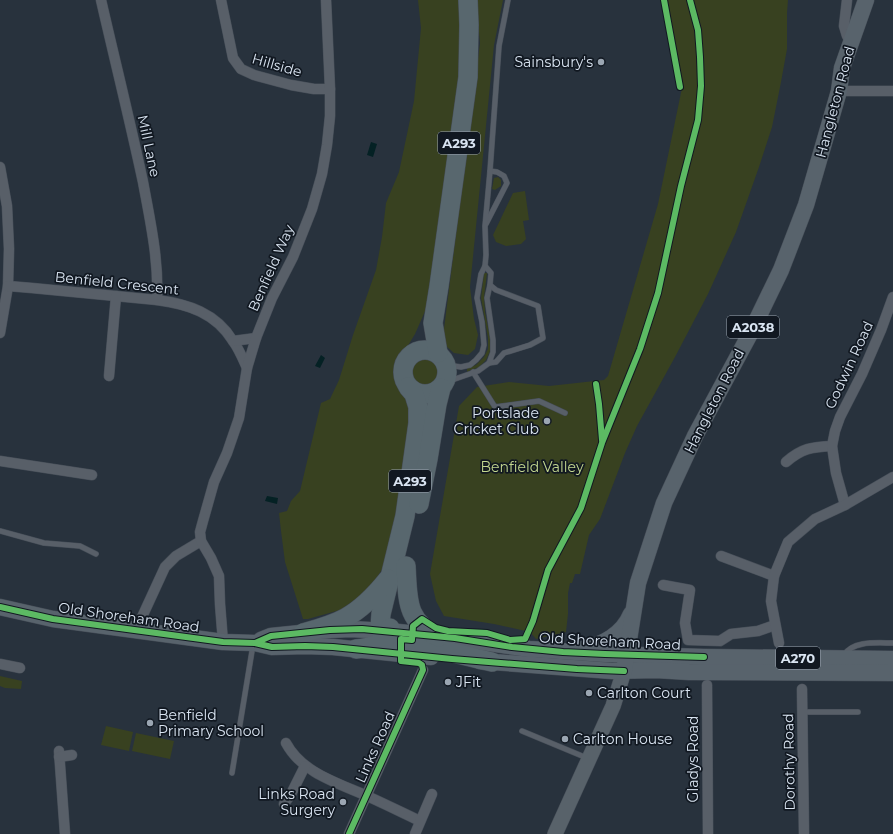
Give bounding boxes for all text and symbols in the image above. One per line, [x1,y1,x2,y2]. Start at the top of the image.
street label: Hangleton Road [811,44,859,160]
street label: Hillside [250,49,304,81]
place label: Sainsbury's [514,53,593,71]
marker: Sainsbury's [596,57,606,67]
street label: Mill Lane [134,113,164,179]
road number: A293 [438,132,480,154]
street label: Benfield Way [244,222,298,314]
street label: Benfield Crescent [54,268,180,298]
road number: A2038 [727,316,779,338]
street label: Godwin Road [821,318,877,412]
street label: Hangleton Road [680,346,748,456]
place label: Portslade Cricket Club [454,404,539,438]
marker: Portslade Cricket Club [542,416,552,426]
park label: Benfield Valley [480,458,584,476]
road number: A293 [389,470,431,492]
street label: Old Shoreham Road [57,598,201,636]
street label: Old Shoreham Road [538,628,682,654]
road number: A270 [776,647,820,669]
place label: JFit [455,673,482,691]
marker: JFit [443,677,453,687]
place label: Carlton Court [597,684,691,702]
marker: Carlton Court [584,688,594,698]
place label: Benfield Primary School [158,706,264,740]
street label: Links Road [351,708,399,786]
street label: Dorothy Road [779,713,799,811]
street label: Gladys Road [684,716,702,802]
marker: Benfield Primary School [145,718,155,728]
place label: Carlton House [573,730,672,748]
marker: Carlton House [560,734,570,744]
place label: Links Road Surgery [258,785,335,819]
marker: Links Road Surgery [338,797,348,807]

